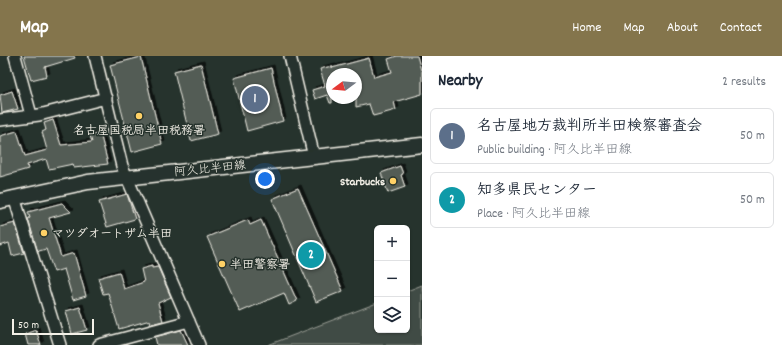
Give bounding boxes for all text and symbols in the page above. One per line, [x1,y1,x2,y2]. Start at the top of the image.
text: Map [20,15,49,42]
text: Home [572,18,601,38]
text: Map [623,18,645,38]
text: About [667,18,698,38]
text: Contact [720,18,762,38]
north arrow [326,68,362,104]
text: Nearby [438,70,482,94]
text: 2 results [722,73,766,92]
pin: 1 [242,84,268,114]
marker: 名古屋国税局半田税務署 [134,111,144,121]
text: 名古屋地方裁判所半田検察審査会 [477,116,702,138]
place label: 名古屋国税局半田税務署 [73,123,205,140]
text: 1 [451,127,453,146]
text: 50 m [740,127,765,146]
text: Public building · 阿久比半田線 [477,141,632,160]
street label: 阿久比半田線 [173,157,247,182]
your location [255,169,275,189]
place label: Starbucks [340,174,385,191]
marker: Starbucks [388,176,398,186]
text: 知多県民センター [477,180,597,202]
text: 2 [449,191,455,210]
text: 50 m [740,191,765,210]
text: Place · 阿久比半田線 [477,205,590,224]
map controls [374,225,410,333]
button: + [374,225,410,261]
place label: マツダオートザム半田 [52,226,172,243]
marker: マツダオートザム半田 [39,228,49,238]
pin: 2 [298,240,324,270]
place label: 半田警察署 [230,257,290,274]
marker: 半田警察署 [217,259,227,269]
button: − [374,261,410,297]
button: layers [374,297,410,333]
scale bar [12,317,94,336]
text: 50 m [18,318,39,334]

